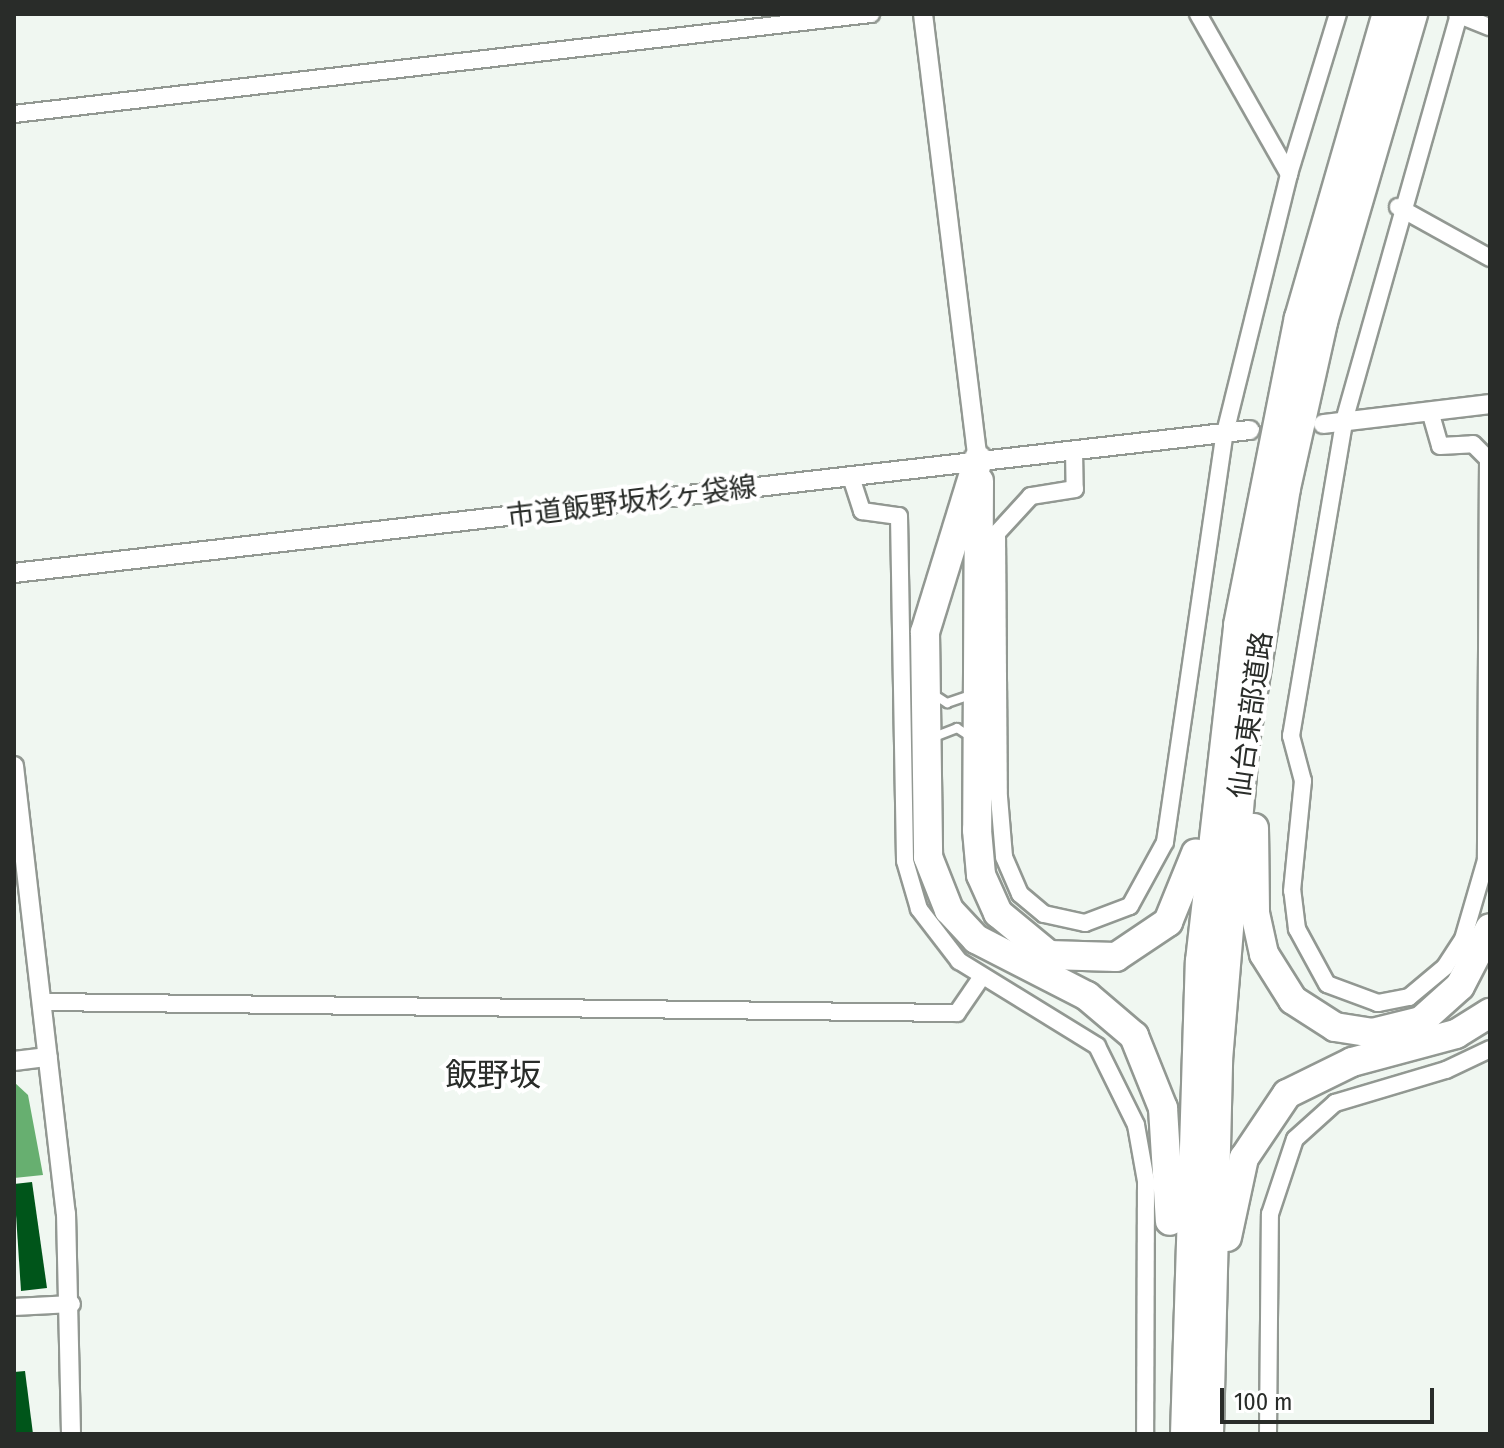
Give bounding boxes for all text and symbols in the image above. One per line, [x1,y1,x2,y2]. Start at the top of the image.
street label: 市道飯野坂杉ヶ袋線 [505,470,759,534]
street label: 仙台東部道路 [1223,629,1279,801]
district label: 飯野坂 [445,1056,541,1094]
scale bar [1224,1372,1438,1422]
text: 100 m [1234,1388,1292,1416]

